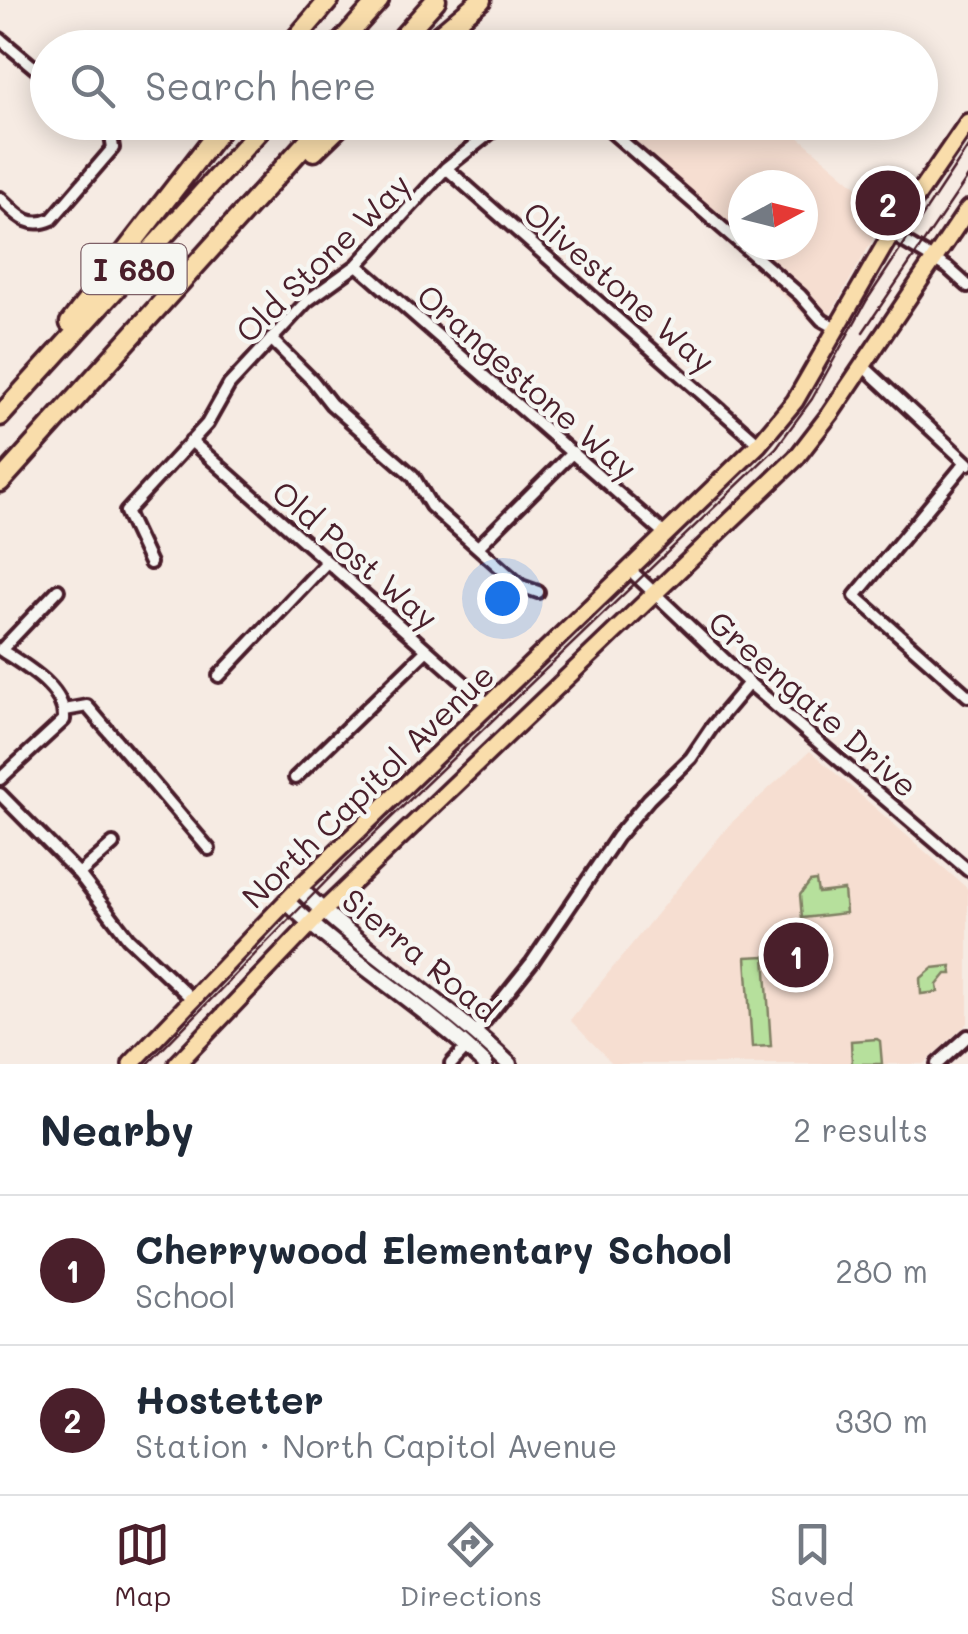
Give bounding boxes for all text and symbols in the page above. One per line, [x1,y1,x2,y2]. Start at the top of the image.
search box [30,30,938,140]
icon: search [65,58,120,113]
text: Search here [145,60,376,110]
street label: Old Stone Way [226,163,419,352]
pin: 2 [856,166,920,240]
north arrow [728,170,818,260]
street label: Olivestone Way [515,191,725,382]
road number: I 680 [82,244,186,294]
street label: Orangestone Way [408,274,647,489]
street label: Old Post Way [263,470,448,639]
your location [477,573,528,624]
street label: Greengate Drive [700,600,928,806]
street label: North Capitol Avenue [232,653,502,917]
street label: Sierra Road [334,878,508,1030]
pin: 1 [764,918,828,992]
text: Nearby [40,1102,194,1157]
text: 2 results [793,1108,928,1150]
text: Cherrywood Elementary School [135,1224,732,1274]
text: 1 [65,1249,80,1291]
text: 280 m [835,1249,928,1291]
text: School [135,1274,236,1316]
text: Hostetter [135,1374,324,1424]
text: 2 [64,1399,81,1441]
text: 330 m [835,1399,928,1441]
text: Station · North Capitol Avenue [135,1424,617,1466]
tab: Map [114,1517,171,1613]
tab: Directions [400,1517,542,1613]
tab: Saved [771,1517,854,1613]

